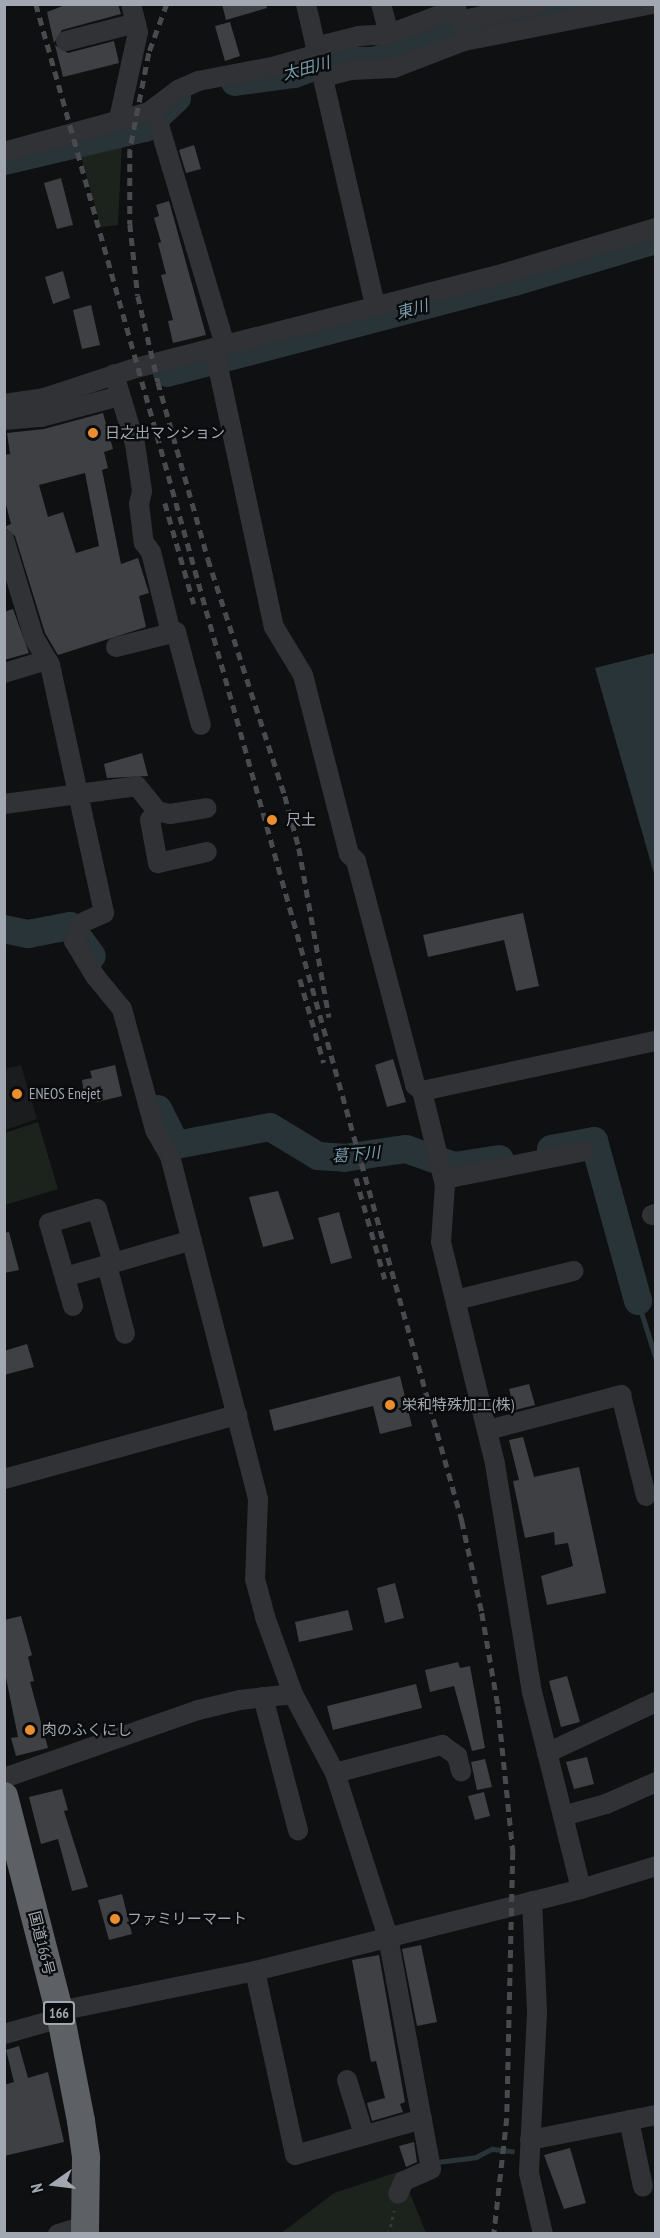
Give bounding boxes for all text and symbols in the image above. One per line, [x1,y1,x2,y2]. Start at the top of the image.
water label: 太田川 [280,53,332,83]
water label: 東川 [394,296,430,322]
place label: 日之出マンション [105,424,225,442]
marker: 日之出マンション [86,426,100,440]
marker: 尺土 [263,811,281,829]
place label: 尺土 [286,811,316,829]
place label: ENEOS Enejet [29,1085,101,1103]
marker: ENEOS Enejet [10,1087,24,1101]
water label: 葛下川 [331,1142,381,1166]
place label: 栄和特殊加工(株) [402,1396,514,1414]
marker: 栄和特殊加工(株) [383,1398,397,1412]
place label: 肉のふくにし [42,1721,132,1739]
marker: 肉のふくにし [23,1723,37,1737]
street label: 国道166号 [25,1909,59,1977]
place label: ファミリーマート [127,1910,247,1928]
marker: ファミリーマート [108,1912,122,1926]
road number: 166 [42,2002,76,2024]
north arrow [24,2154,84,2214]
text: N [26,2182,47,2195]

